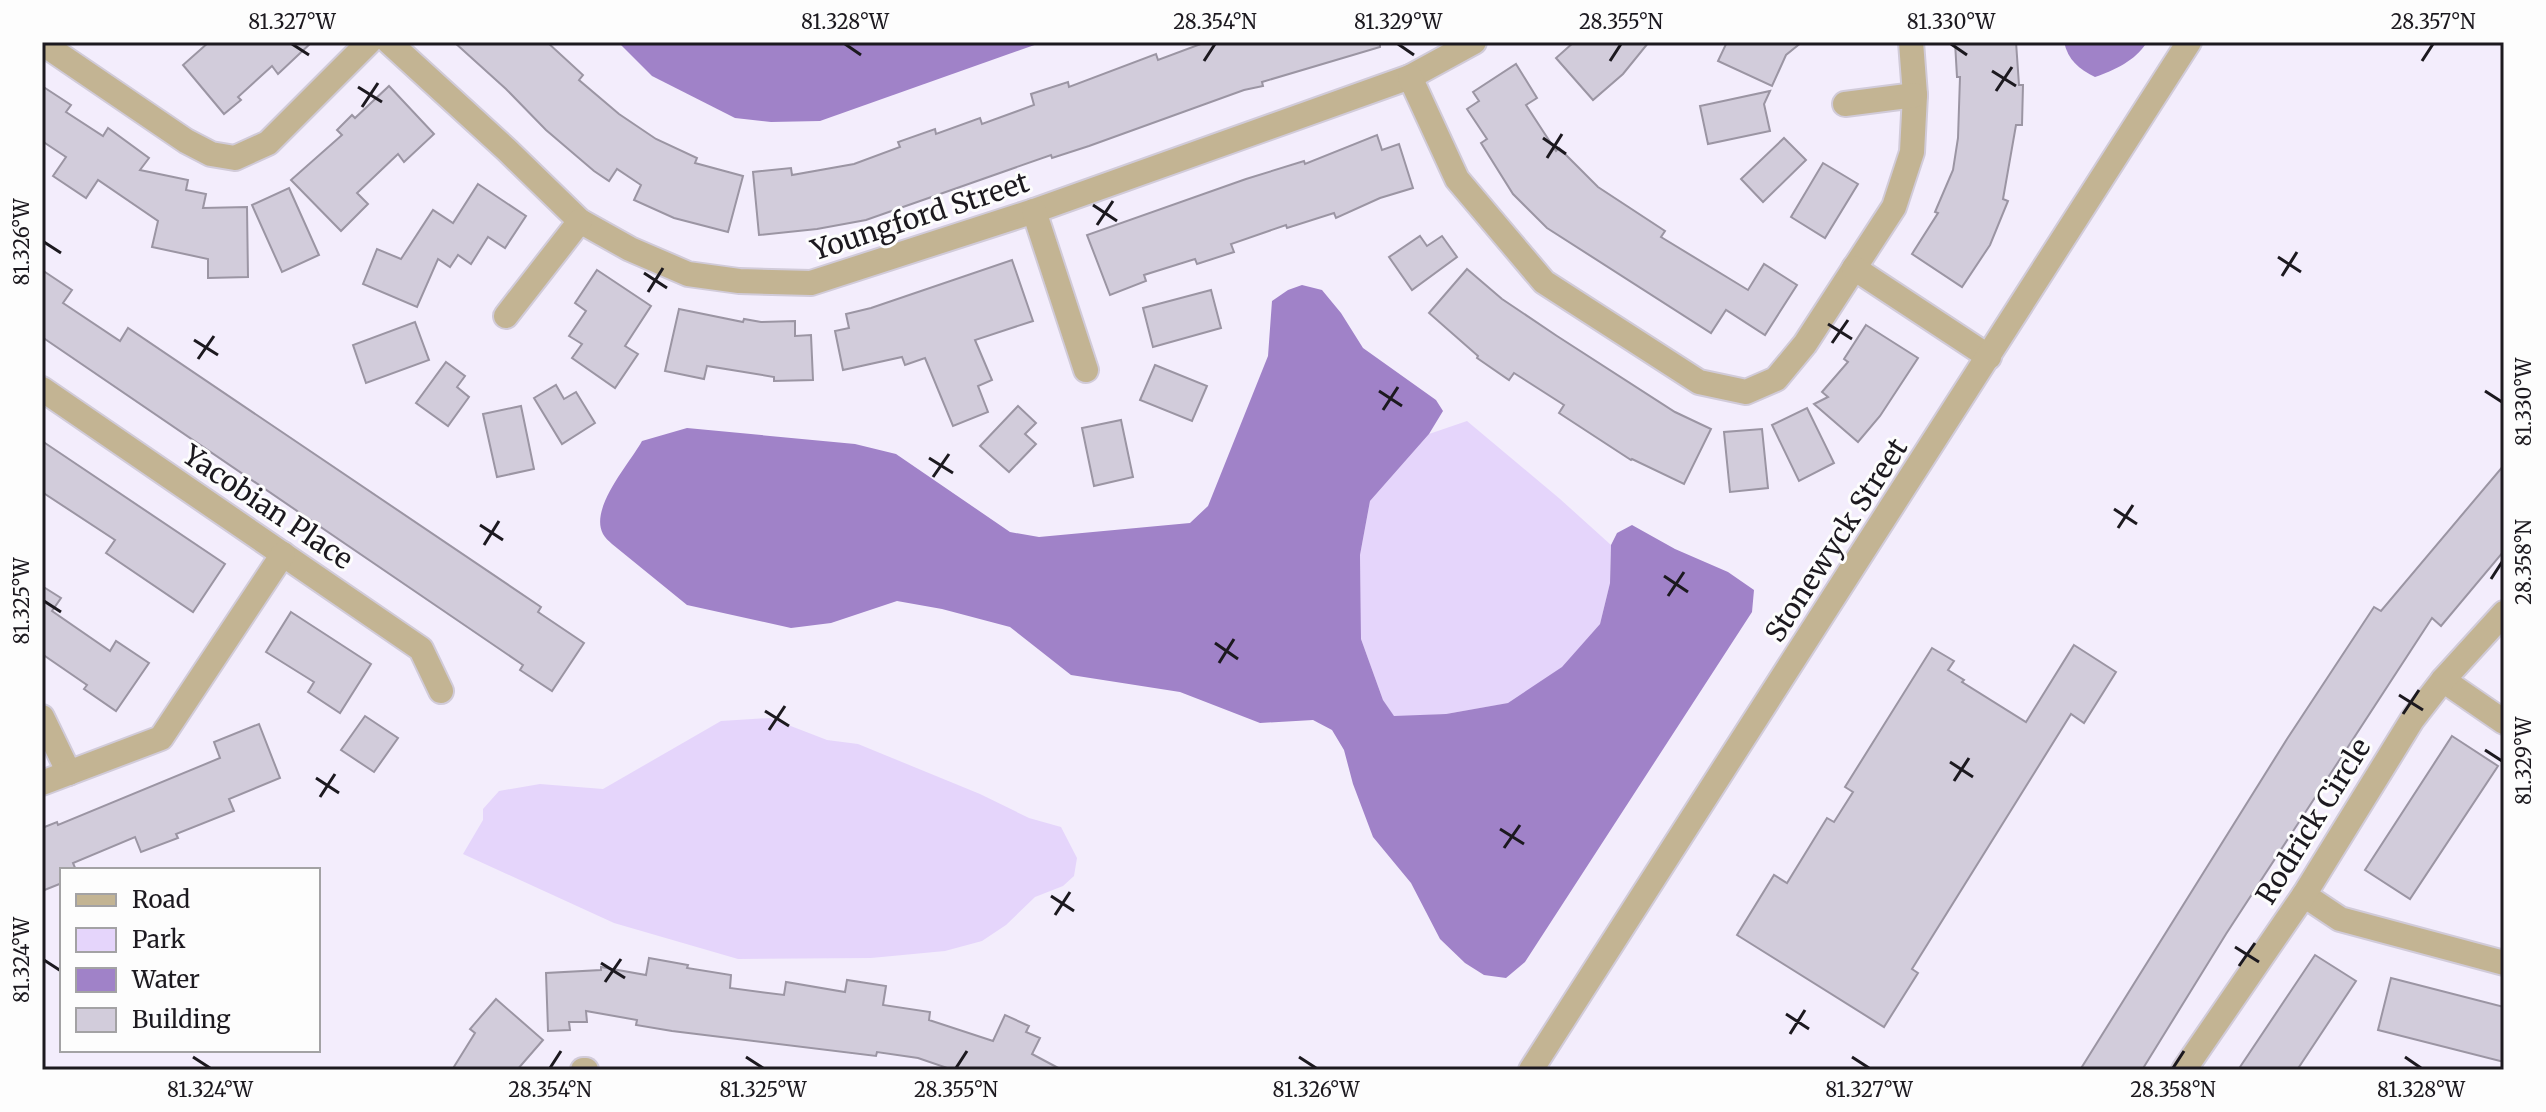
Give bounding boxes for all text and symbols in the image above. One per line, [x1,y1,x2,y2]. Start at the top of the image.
text: 81.327°W [248,9,337,34]
text: 81.328°W [801,9,890,34]
text: 28.354°N [1173,9,1257,34]
text: 81.329°W [1354,9,1443,34]
text: 28.355°N [1579,9,1664,34]
text: 81.330°W [1907,9,1996,34]
text: 28.357°N [2391,9,2476,34]
street label: Youngford Street [806,164,1033,268]
text: 81.326°W [9,198,34,285]
text: 81.330°W [2511,357,2536,446]
street label: Stonewyck Street [1757,431,1915,649]
street label: Yacobian Place [175,436,360,577]
text: 28.358°N [2511,519,2536,605]
text: 81.325°W [9,556,34,645]
text: 81.329°W [2511,716,2536,805]
street label: Rodrick Circle [2248,731,2378,911]
legend [60,868,320,1052]
text: Road [132,884,190,915]
text: 81.324°W [9,916,34,1003]
text: Park [132,924,186,955]
text: Water [131,964,200,995]
text: Building [132,1004,231,1035]
text: 81.324°W [167,1077,254,1102]
text: 28.354°N [508,1077,592,1102]
text: 81.325°W [720,1077,808,1102]
text: 28.355°N [914,1077,999,1102]
text: 81.326°W [1273,1077,1360,1102]
text: 81.327°W [1825,1077,1914,1102]
text: 28.358°N [2130,1077,2216,1102]
text: 81.328°W [2377,1077,2466,1102]

